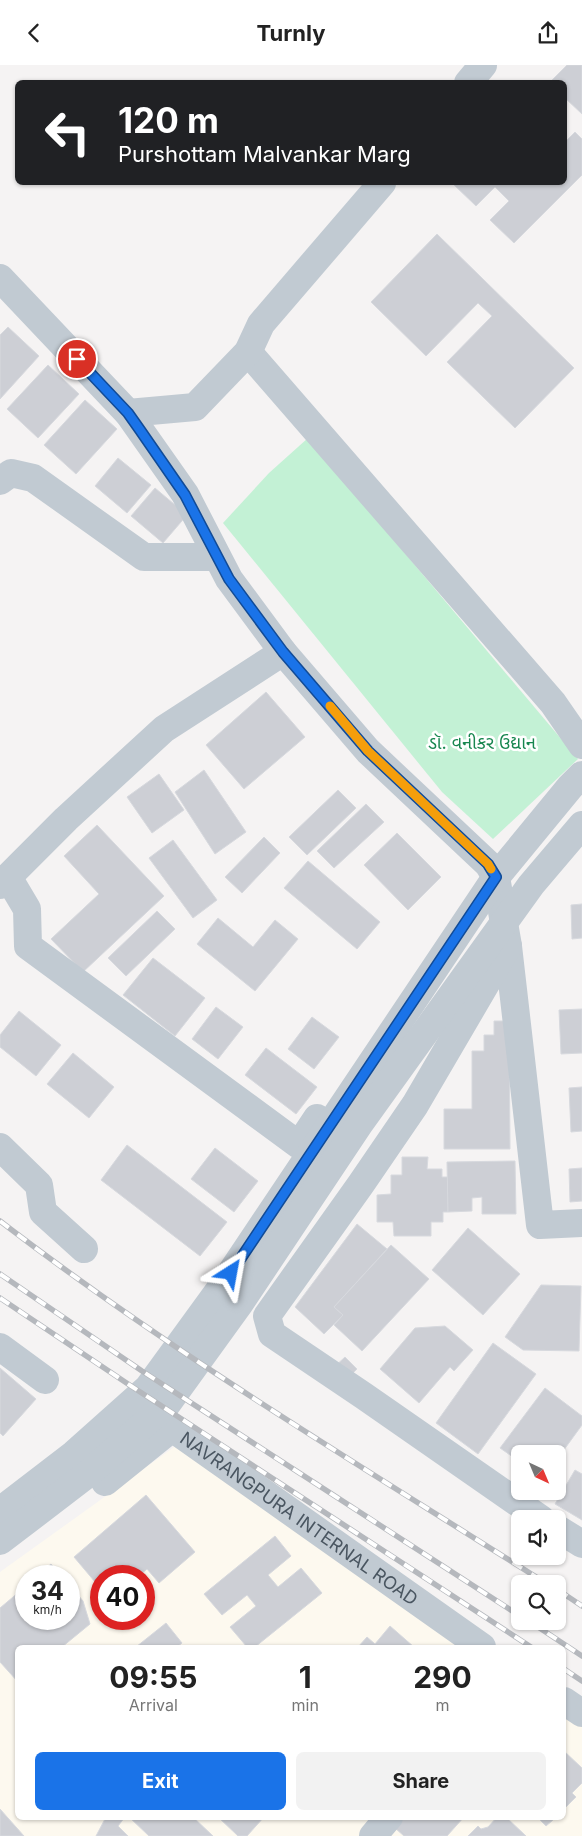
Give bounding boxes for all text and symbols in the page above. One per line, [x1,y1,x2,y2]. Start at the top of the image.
icon: back [20,19,48,47]
icon: share [534,19,562,47]
text: Turnly [256,20,326,46]
text: 120 m [118,99,219,141]
icon: left [35,100,100,165]
text: Purshottam Malvankar Marg [118,141,411,167]
pin [56,338,98,380]
icon: arrive [63,345,91,373]
park label: ડૉ. વનીકર ઉદ્યાન [428,732,536,753]
position arrow [204,1246,256,1298]
street label: NAVRANGPURA INTERNAL ROAD [176,1427,422,1609]
north arrow [511,1445,566,1500]
map controls [511,1445,566,1630]
button: sound [511,1510,566,1565]
speed limit sign: 40 [90,1565,155,1630]
button: search [511,1575,566,1630]
text: 34 [31,1576,64,1606]
text: km/h [33,1602,62,1617]
text: 09:55 [109,1659,197,1695]
text: 1 [299,1659,312,1695]
text: 290 [413,1659,472,1695]
text: Arrival [129,1695,178,1715]
text: min [292,1695,319,1715]
text: m [435,1695,449,1715]
button: Exit [35,1752,286,1810]
button: Share [296,1752,546,1810]

